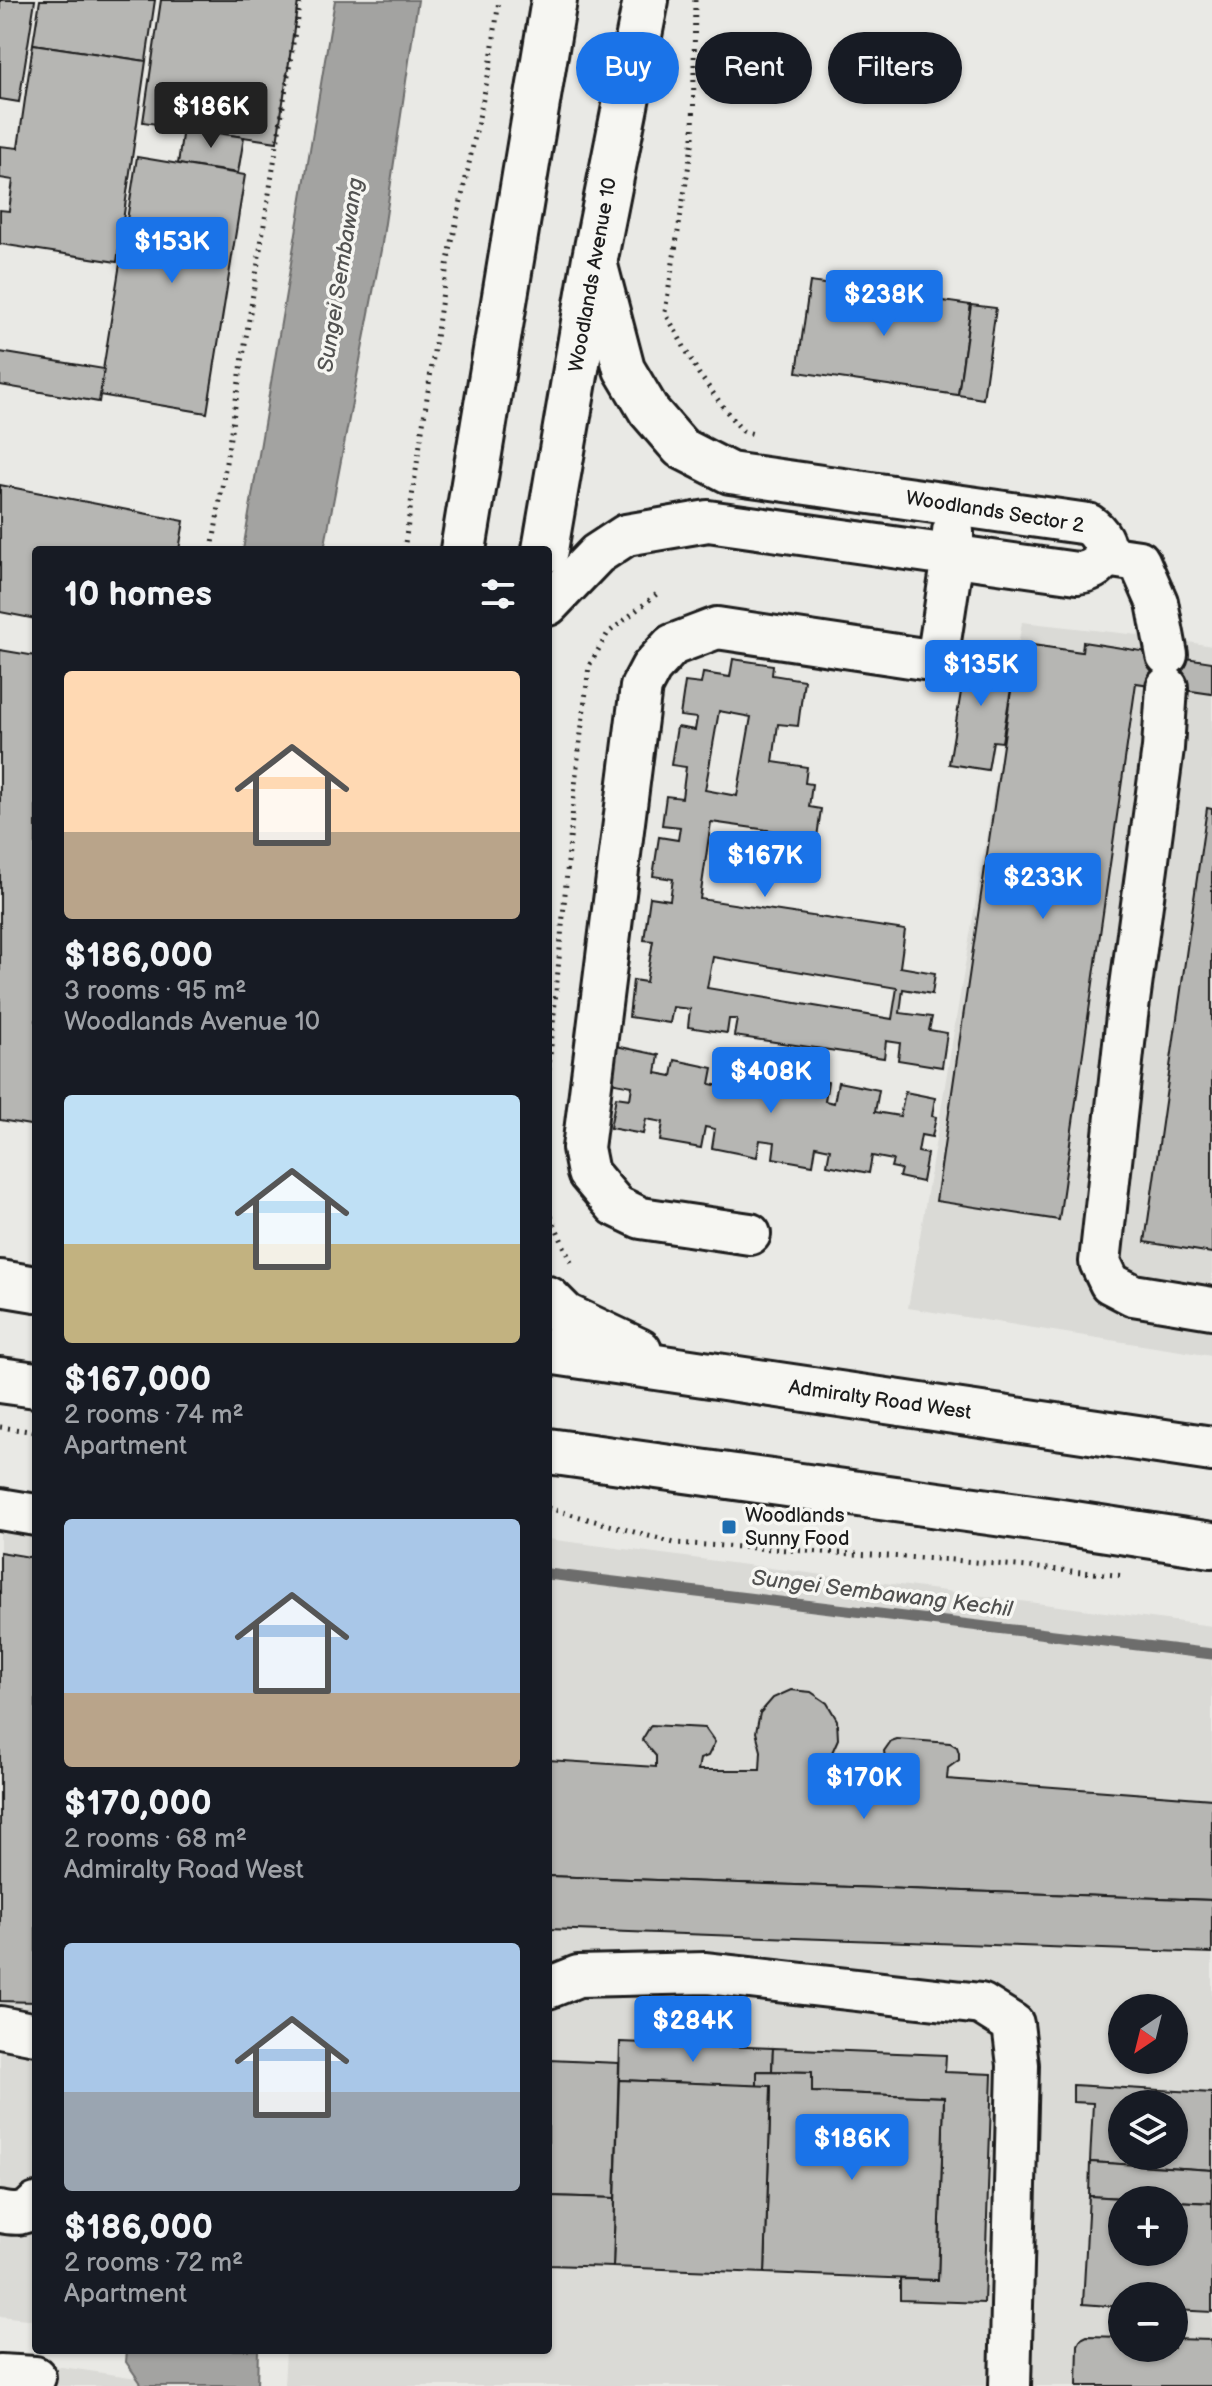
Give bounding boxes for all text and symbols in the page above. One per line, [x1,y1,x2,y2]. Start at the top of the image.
chip: Buy [576,32,679,104]
chip: Rent [695,32,812,104]
chip: Filters [828,32,962,104]
pin: $186K [155,82,267,150]
text: $186K [172,92,250,123]
water label: Sungei Sembawang [312,176,370,374]
street label: Woodlands Avenue 10 [564,176,622,374]
pin: $153K [116,217,228,285]
text: $153K [134,227,210,258]
pin: $238K [828,270,940,338]
text: $238K [844,280,924,311]
street label: Woodlands Sector 2 [904,486,1086,538]
icon: filters [476,572,520,616]
text: 10 homes [64,574,212,615]
pin: $135K [925,640,1037,708]
text: $135K [943,650,1019,681]
icon: home [220,723,364,867]
pin: $167K [709,831,821,899]
text: $167K [727,841,803,872]
pin: $233K [987,853,1099,921]
text: $233K [1003,863,1083,894]
text: $186,000 [64,935,213,976]
text: 3 rooms · 95 m² [64,976,246,1007]
text: Woodlands Avenue 10 [64,1007,320,1038]
pin: $408K [715,1047,827,1115]
text: $408K [730,1057,812,1088]
icon: home [220,1147,364,1291]
text: $167,000 [64,1359,211,1400]
street label: Admiralty Road West [787,1375,973,1425]
text: 2 rooms · 74 m² [64,1400,244,1431]
text: Apartment [64,1431,187,1462]
place label: Woodlands Sunny Food [745,1504,849,1551]
marker: Woodlands Sunny Food [720,1518,738,1536]
water label: Sungei Sembawang Kechil [750,1565,1015,1624]
icon: home [220,1571,364,1715]
pin: $170K [808,1753,920,1821]
text: $170K [826,1763,902,1794]
text: $170,000 [64,1783,212,1824]
text: 2 rooms · 68 m² [64,1824,247,1855]
text: Admiralty Road West [64,1855,304,1886]
north arrow [1108,1994,1188,2074]
map controls [1108,1994,1188,2362]
icon: home [220,1995,364,2139]
pin: $284K [637,1996,749,2064]
text: $284K [652,2006,734,2037]
button: layers [1108,2090,1188,2170]
pin: $186K [796,2114,908,2182]
text: $186K [813,2124,891,2155]
button: + [1108,2186,1188,2266]
text: $186,000 [64,2207,213,2248]
text: 2 rooms · 72 m² [64,2248,243,2279]
text: Apartment [64,2279,187,2310]
button: − [1108,2282,1188,2362]

